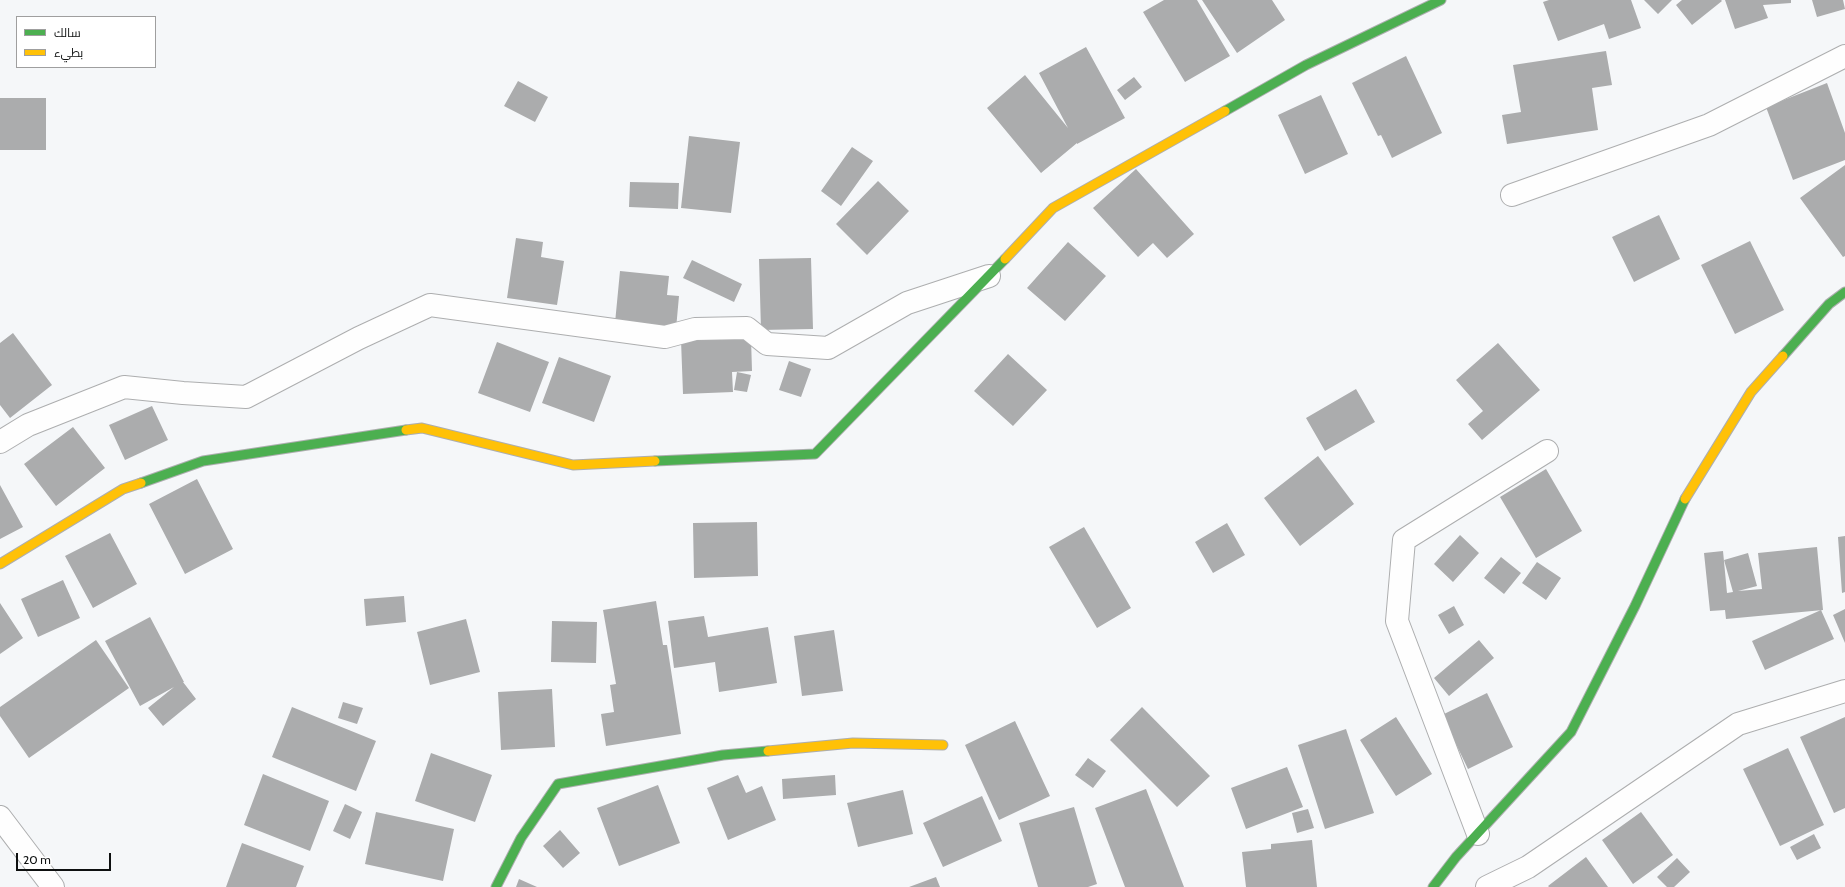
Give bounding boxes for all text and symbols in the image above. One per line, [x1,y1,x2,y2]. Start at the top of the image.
legend [16,16,156,68]
text: سالك [54,25,81,40]
text: بطيء [54,45,83,60]
scale bar [18,845,113,871]
text: 20 m [23,852,51,867]

